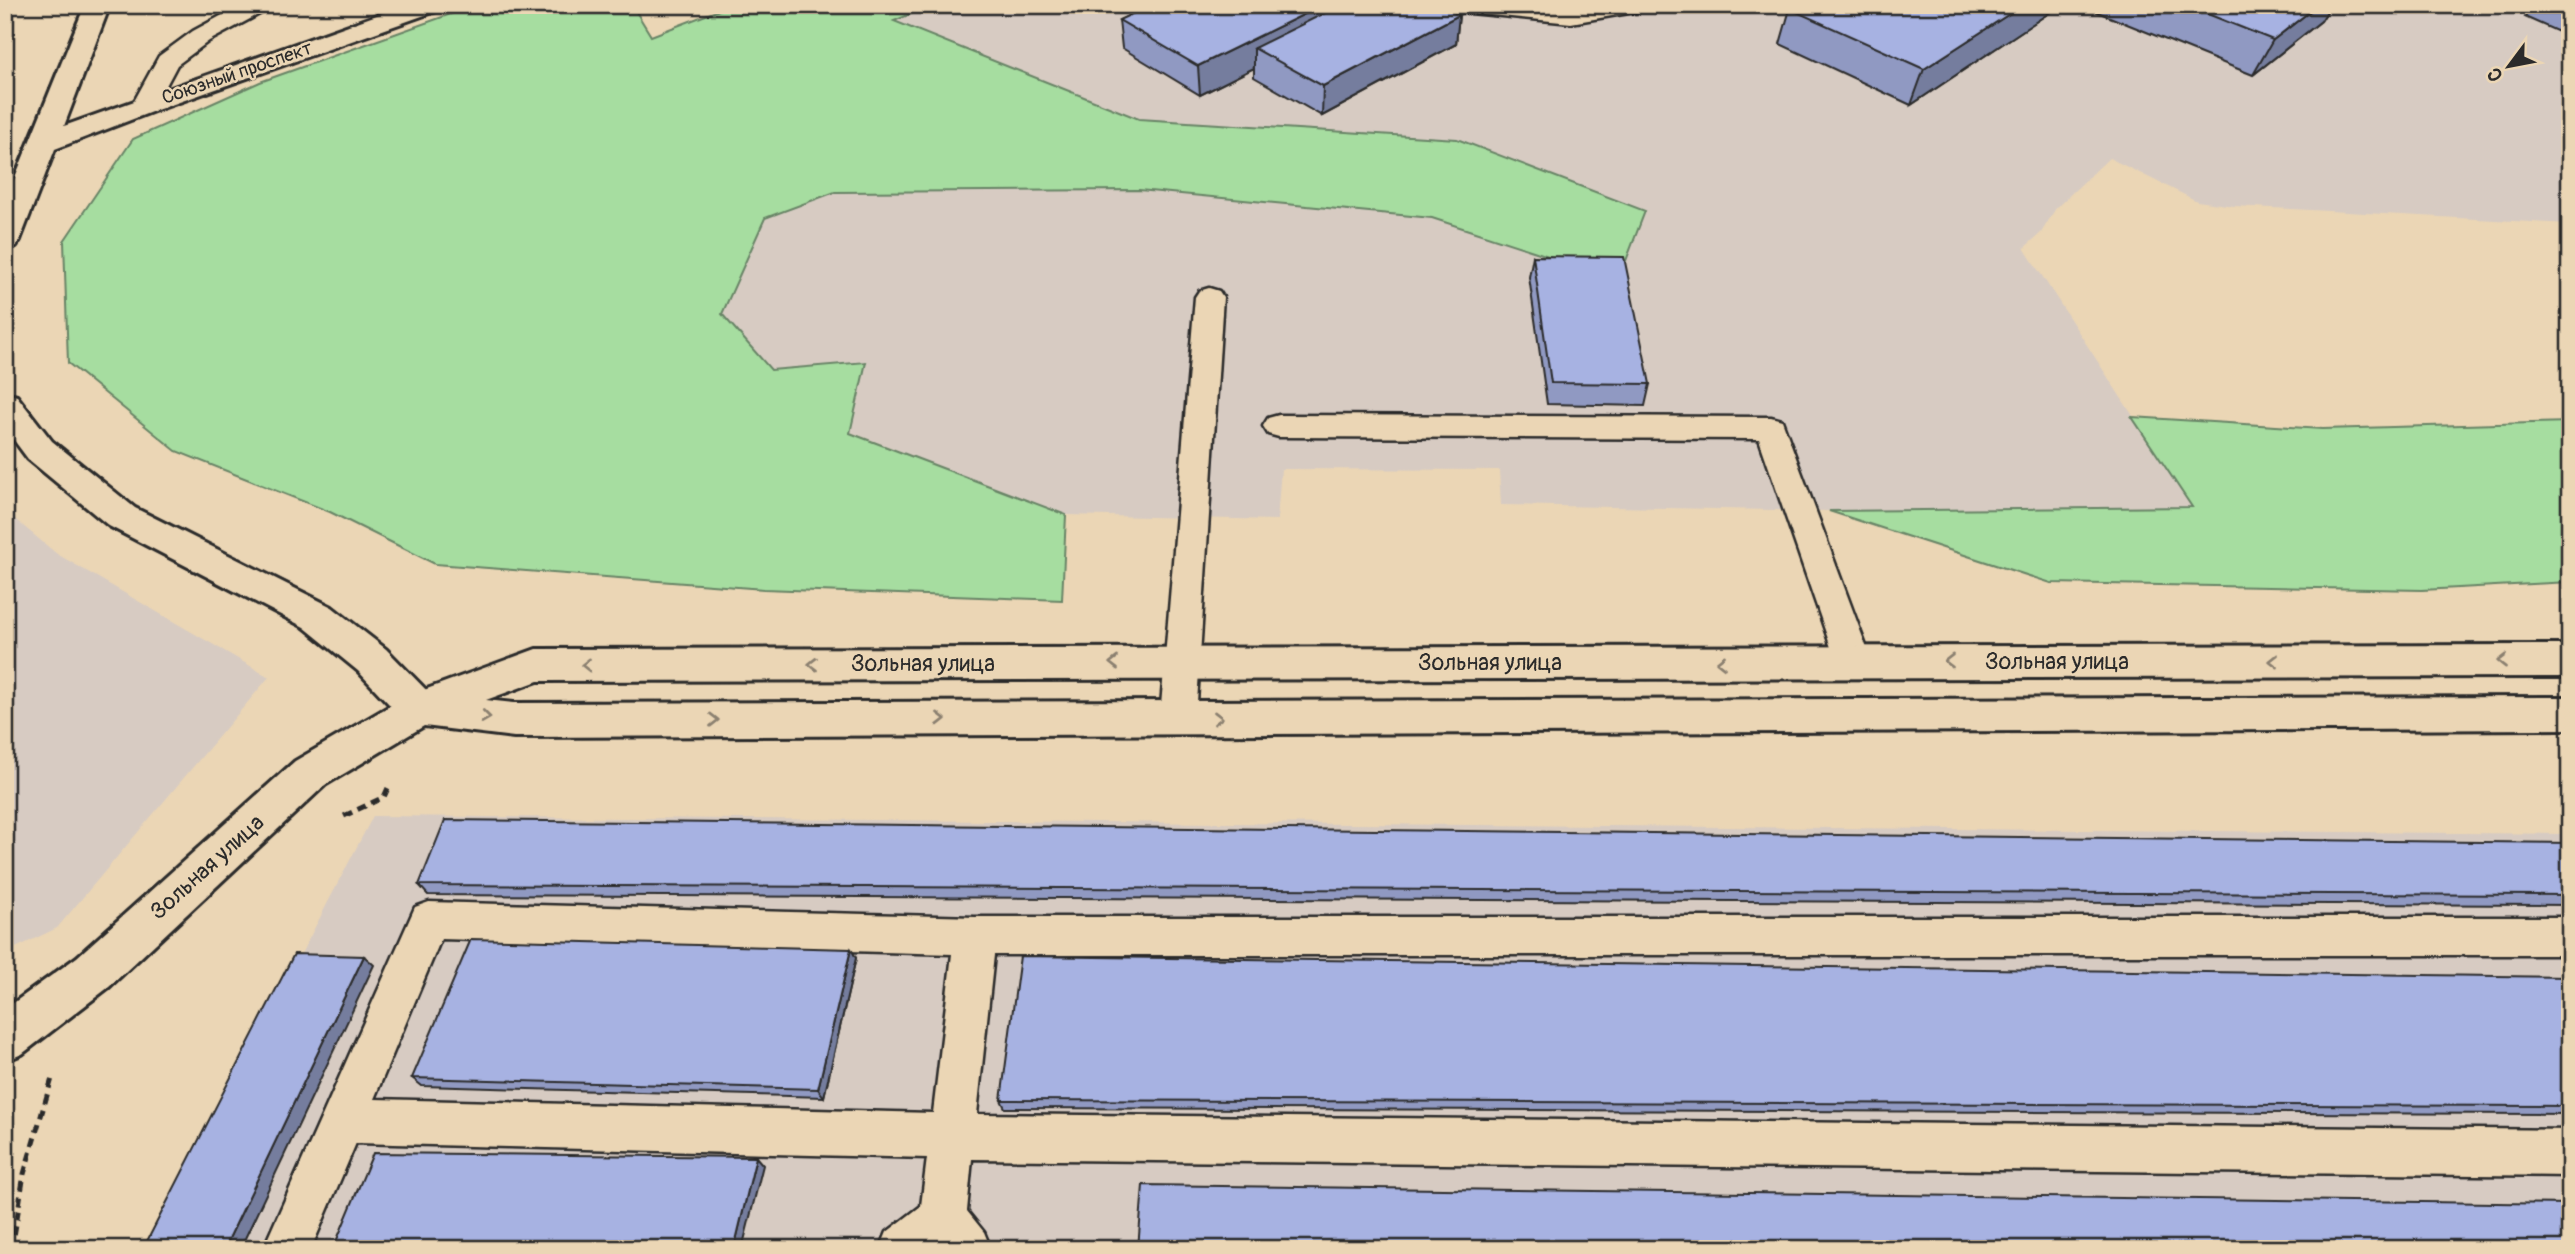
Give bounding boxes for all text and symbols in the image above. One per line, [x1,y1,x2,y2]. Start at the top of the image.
north arrow [2474,32,2544,102]
street label: Союзный проспект [159,36,316,110]
text: С [2482,63,2509,86]
street label: Зольная улица [1985,647,2129,676]
street label: Зольная улица [1418,648,1562,677]
street label: Зольная улица [851,649,995,678]
one-way arrow [1943,653,1953,669]
one-way arrow [2268,653,2279,669]
one-way arrow [2496,653,2506,669]
one-way arrow [1715,654,1726,670]
one-way arrow [1108,655,1119,671]
one-way arrow [807,656,818,672]
one-way arrow [580,657,590,673]
one-way arrow [481,710,492,725]
one-way arrow [1213,710,1223,726]
one-way arrow [936,711,947,727]
one-way arrow [709,712,719,728]
street label: Зольная улица [144,808,270,926]

